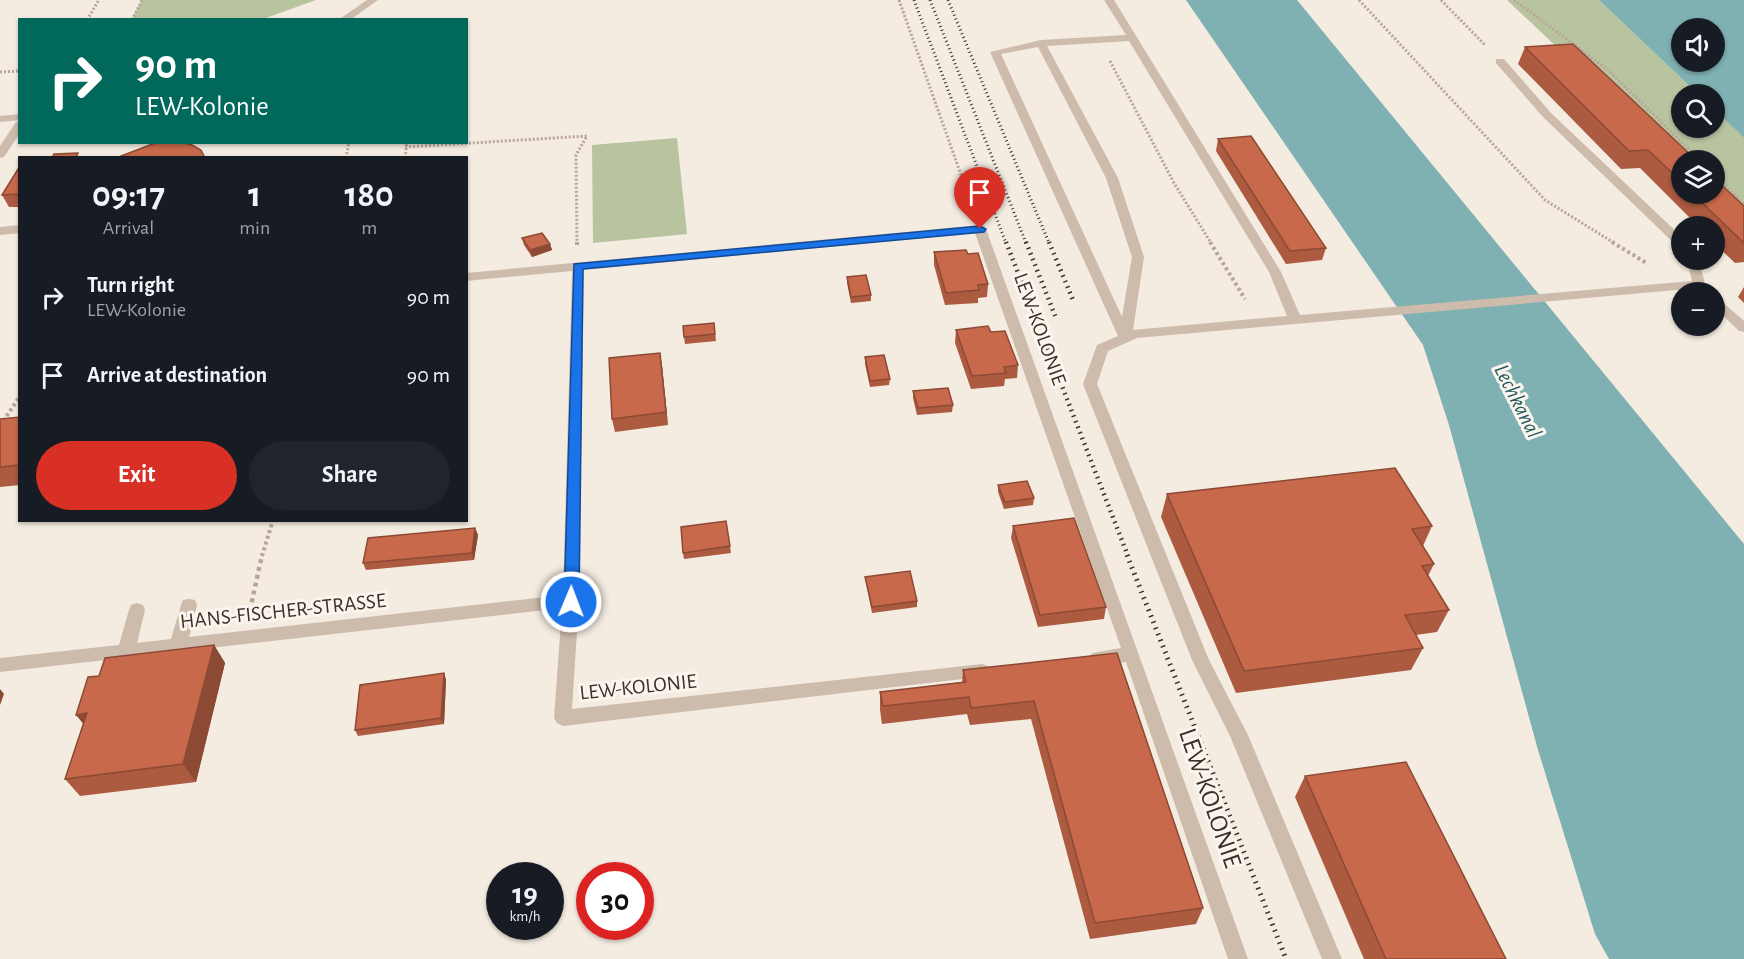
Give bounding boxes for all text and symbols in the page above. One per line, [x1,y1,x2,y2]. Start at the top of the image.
map controls [1671,18,1725,336]
button: sound [1671,18,1725,72]
icon: right [36,42,114,120]
text: 90 m [135,44,217,86]
button: search [1671,84,1725,138]
text: LEW-Kolonie [135,93,269,120]
button: layers [1671,150,1725,204]
pin [954,167,1005,229]
icon: arrive [963,176,996,209]
text: 09:17 [92,177,165,213]
text: 1 [248,177,261,213]
text: 180 [344,177,394,213]
button: + [1671,216,1725,270]
text: Arrival [103,218,154,238]
text: min [239,218,270,238]
text: m [361,218,377,238]
street label: LEW-KOLONIE [1010,270,1070,388]
text: Turn right [87,274,174,296]
icon: right [36,281,69,314]
button: − [1671,282,1725,336]
text: 90 m [407,286,450,308]
text: LEW-Kolonie [87,300,186,320]
icon: arrive [36,359,69,392]
water label: Lechkanal [1490,361,1546,441]
text: Arrive at destination [87,364,267,386]
text: 90 m [407,364,450,386]
button: Exit [36,441,237,510]
button: Share [249,441,450,510]
position arrow [539,570,603,634]
street label: HANS-FISCHER-STRASSE [179,590,387,632]
street label: LEW-KOLONIE [578,670,698,704]
street label: LEW-KOLONIE [1174,725,1246,871]
speed limit sign: 30 [576,862,654,940]
text: 19 [512,879,538,909]
text: km/h [510,909,540,924]

